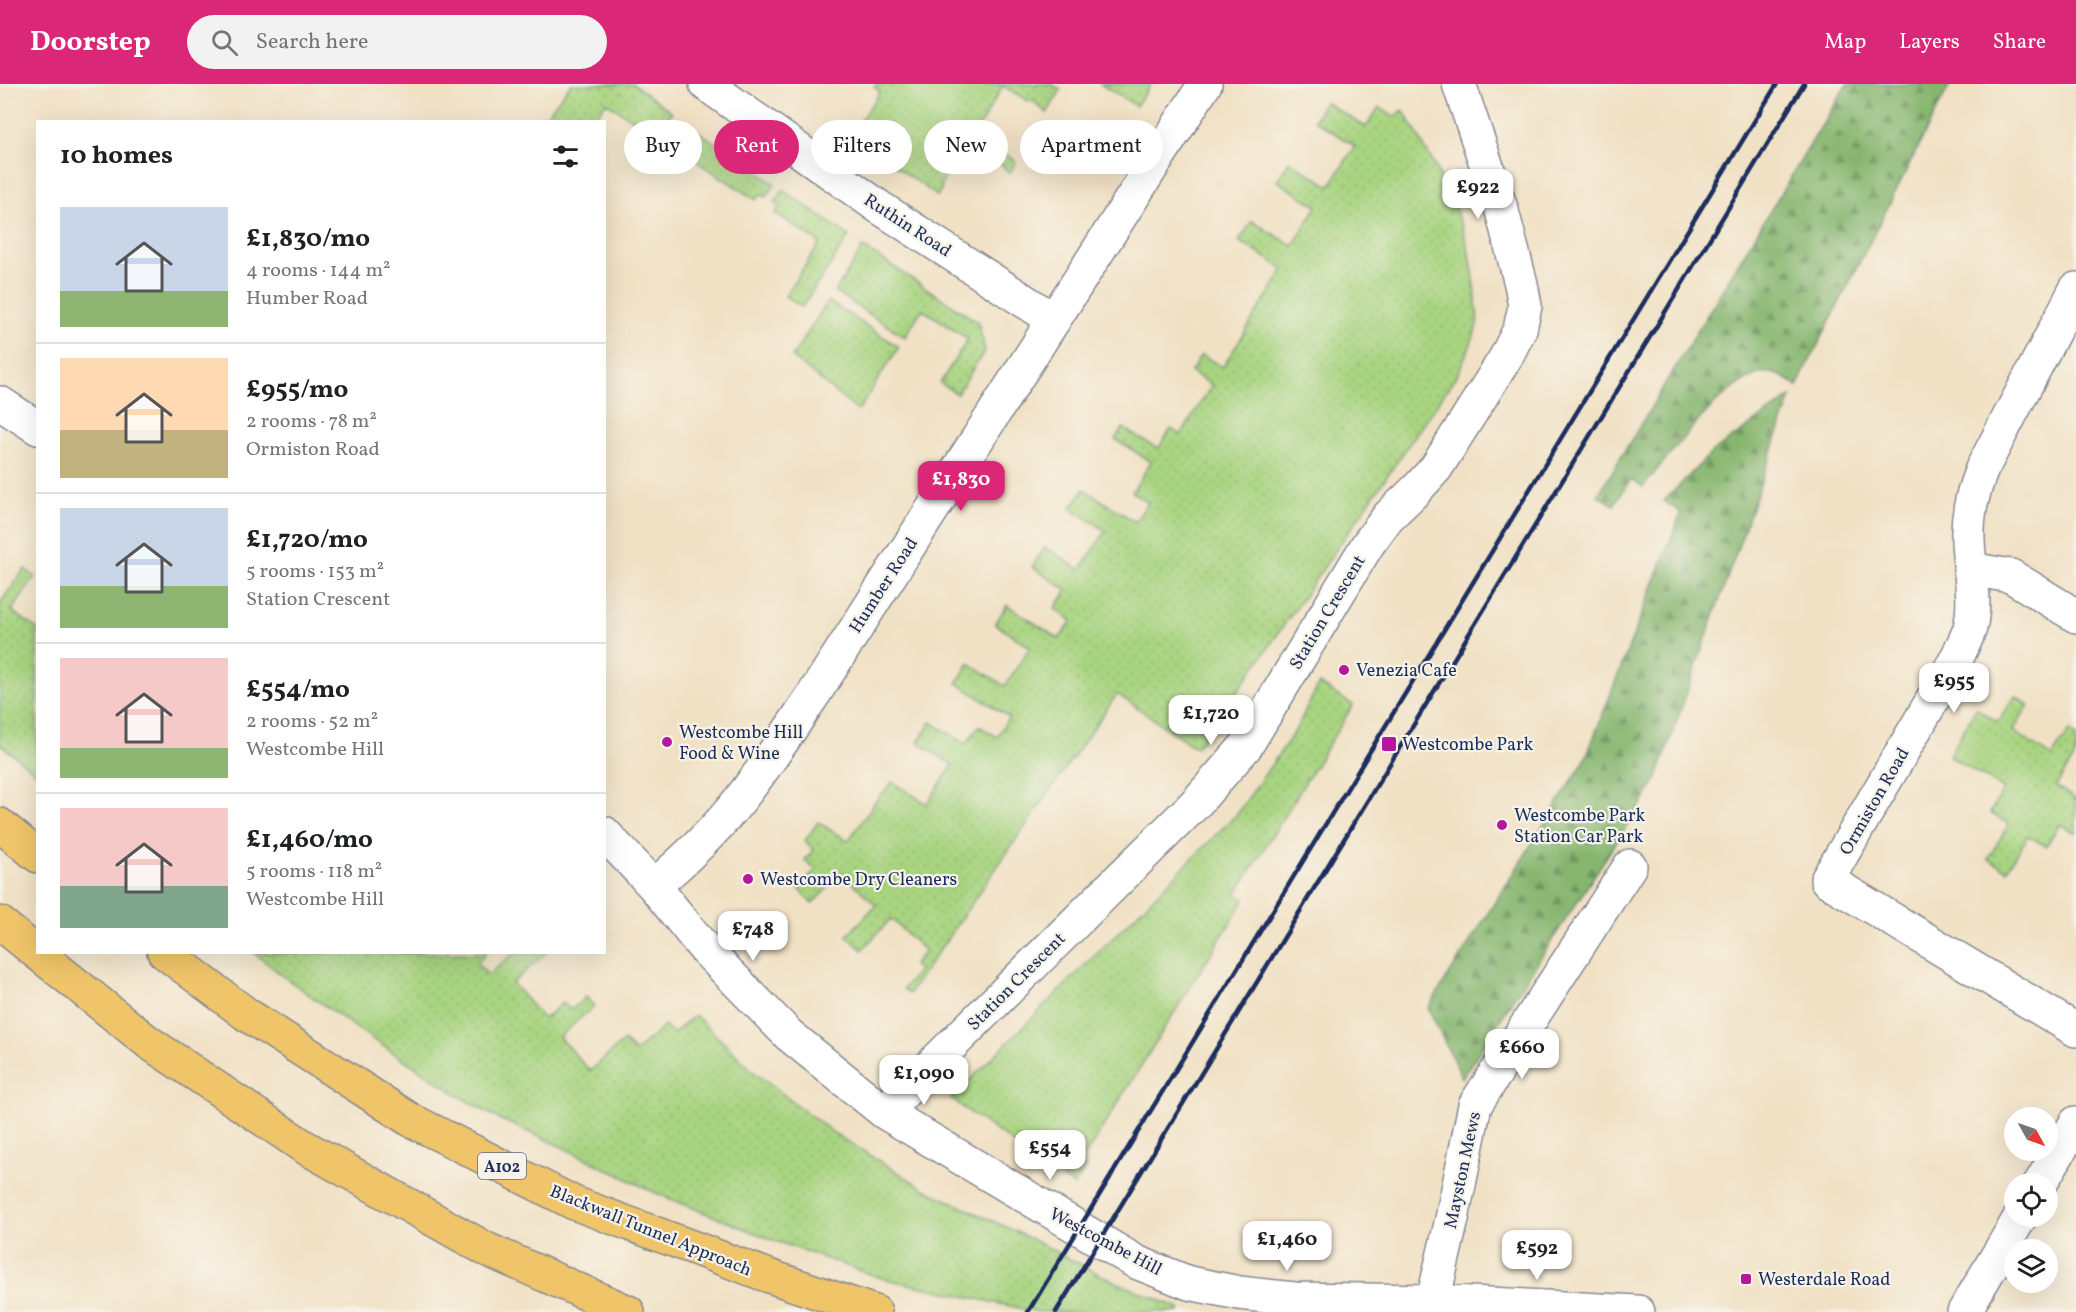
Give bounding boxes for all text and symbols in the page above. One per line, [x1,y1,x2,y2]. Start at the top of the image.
search box [187,15,607,69]
text: Doorstep [30,23,151,62]
icon: search [208,26,241,59]
text: Search here [256,27,369,58]
text: Map [1824,28,1866,57]
text: Layers [1899,28,1960,57]
text: Share [1993,28,2046,57]
chip: Buy [624,120,702,174]
chip: Rent [714,120,799,174]
chip: Filters [811,120,912,174]
chip: New [924,120,1008,174]
chip: Apartment [1020,120,1163,174]
text: 10 homes [60,138,173,174]
icon: filters [549,140,582,173]
pin: £922 [1442,169,1514,220]
text: £922 [1456,174,1500,202]
street label: Ruthin Road [858,189,956,264]
text: £1,830/mo [246,221,370,257]
icon: home [108,231,180,303]
text: 4 rooms · 144 m² [246,257,391,285]
text: Humber Road [246,285,368,313]
text: £955/mo [246,372,348,408]
icon: home [108,382,180,454]
text: 2 rooms · 78 m² [246,408,377,436]
text: Ormiston Road [246,436,380,464]
pin: £1,830 [912,461,1010,512]
text: £1,830 [932,466,990,494]
text: £1,720/mo [246,522,368,558]
icon: home [108,532,180,604]
street label: Humber Road [844,533,925,639]
street label: Station Crescent [1284,551,1372,675]
text: 5 rooms · 153 m² [246,558,384,586]
text: Station Crescent [246,586,390,614]
place label: Venezia Cafe [1356,659,1457,684]
marker: Venezia Cafe [1337,663,1351,677]
pin: £955 [1918,663,1990,714]
text: £955 [1933,668,1975,696]
text: £554/mo [246,672,350,708]
icon: home [108,682,180,754]
pin: £1,720 [1162,695,1260,746]
text: £1,720 [1183,700,1239,728]
text: 2 rooms · 52 m² [246,708,378,736]
place label: Westcombe Hill Food & Wine [679,721,803,767]
place label: Westcombe Park [1402,733,1533,758]
marker: Westcombe Hill Food & Wine [660,735,674,749]
marker: Westcombe Park [1380,735,1398,753]
text: Westcombe Hill [246,736,384,764]
street label: Ormiston Road [1834,743,1916,860]
place label: Westcombe Park Station Car Park [1514,804,1645,850]
marker: Westcombe Park Station Car Park [1495,818,1509,832]
text: £1,460/mo [246,822,373,858]
icon: home [108,832,180,904]
text: 5 rooms · 118 m² [246,858,382,886]
place label: Westcombe Dry Cleaners [760,868,957,893]
marker: Westcombe Dry Cleaners [741,872,755,886]
text: Westcombe Hill [246,886,384,914]
pin: £748 [717,911,789,962]
text: £748 [732,916,774,944]
street label: Station Crescent [962,927,1072,1037]
pin: £660 [1486,1029,1558,1080]
text: £660 [1499,1034,1545,1062]
pin: £1,090 [875,1055,973,1106]
text: £1,090 [893,1060,955,1088]
north arrow [2004,1107,2058,1161]
map controls [2004,1107,2058,1293]
street label: Mayston Mews [1439,1109,1488,1231]
pin: £554 [1014,1130,1086,1181]
text: £554 [1029,1135,1071,1163]
road number: A102 [478,1153,526,1179]
button: locate [2004,1173,2058,1227]
street label: Blackwall Tunnel Approach [546,1179,755,1283]
street label: Westcombe Hill [1045,1202,1166,1283]
pin: £1,460 [1238,1221,1336,1272]
text: £1,460 [1257,1226,1317,1254]
pin: £592 [1501,1230,1573,1281]
text: £592 [1516,1235,1558,1263]
button: layers [2004,1239,2058,1293]
place label: Westerdale Road [1758,1268,1890,1293]
marker: Westerdale Road [1739,1272,1753,1286]

